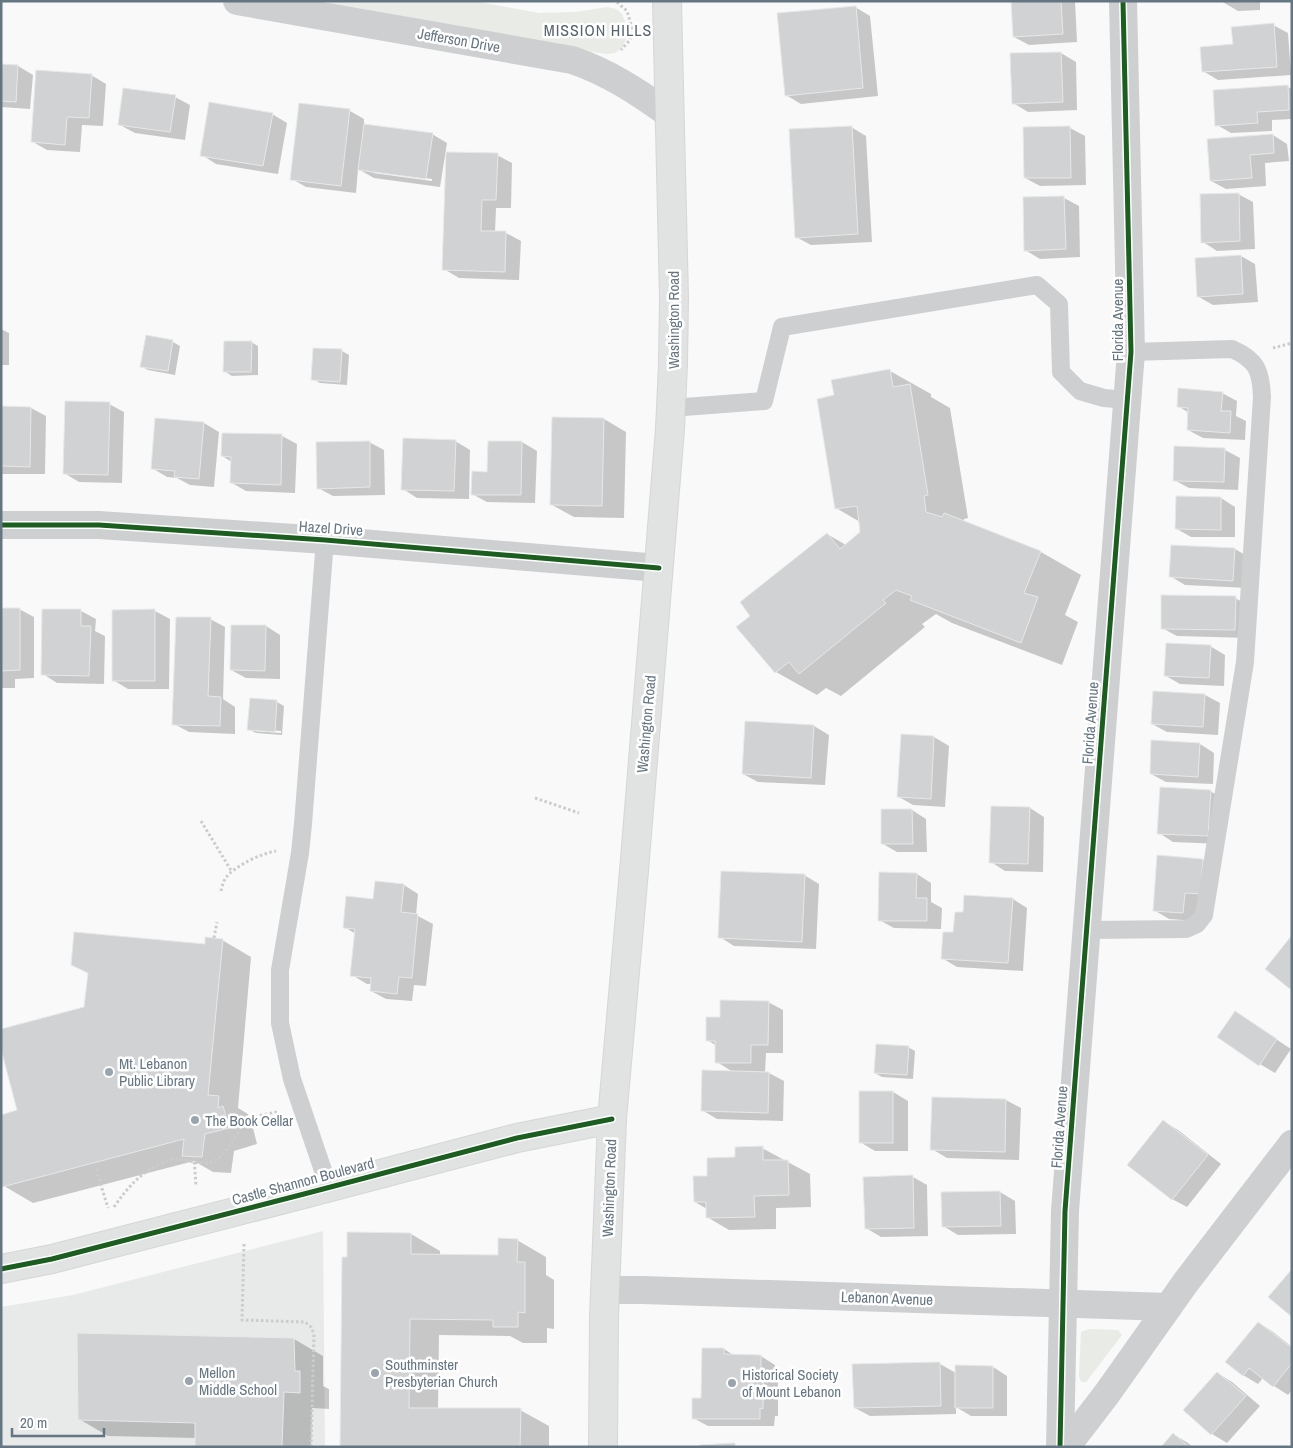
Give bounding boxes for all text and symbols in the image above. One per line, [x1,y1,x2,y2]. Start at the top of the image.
district label: MISSION HILLS [544,19,652,41]
street label: Jefferson Drive [416,22,502,58]
street label: Washington Road [663,271,684,369]
street label: Florida Avenue [1107,279,1128,361]
street label: Hazel Drive [298,515,364,541]
street label: Washington Road [631,674,661,774]
street label: Florida Avenue [1077,681,1103,765]
place label: Mt. Lebanon Public Library [119,1053,196,1091]
marker: Mt. Lebanon Public Library [103,1066,115,1078]
street label: Florida Avenue [1046,1085,1072,1169]
place label: The Book Cellar [205,1110,293,1131]
marker: The Book Cellar [189,1114,201,1126]
street label: Washington Road [597,1139,621,1237]
street label: Castle Shannon Boulevard [230,1152,376,1210]
street label: Lebanon Avenue [841,1286,934,1310]
place label: Southminster Presbyterian Church [385,1354,498,1392]
place label: Mellon Middle School [199,1362,277,1400]
place label: Historical Society of Mount Lebanon [742,1364,841,1402]
marker: Southminster Presbyterian Church [369,1367,381,1379]
marker: Mellon Middle School [183,1375,195,1387]
marker: Historical Society of Mount Lebanon [726,1377,738,1389]
scale bar [12,1406,105,1438]
text: 20 m [20,1412,47,1433]

